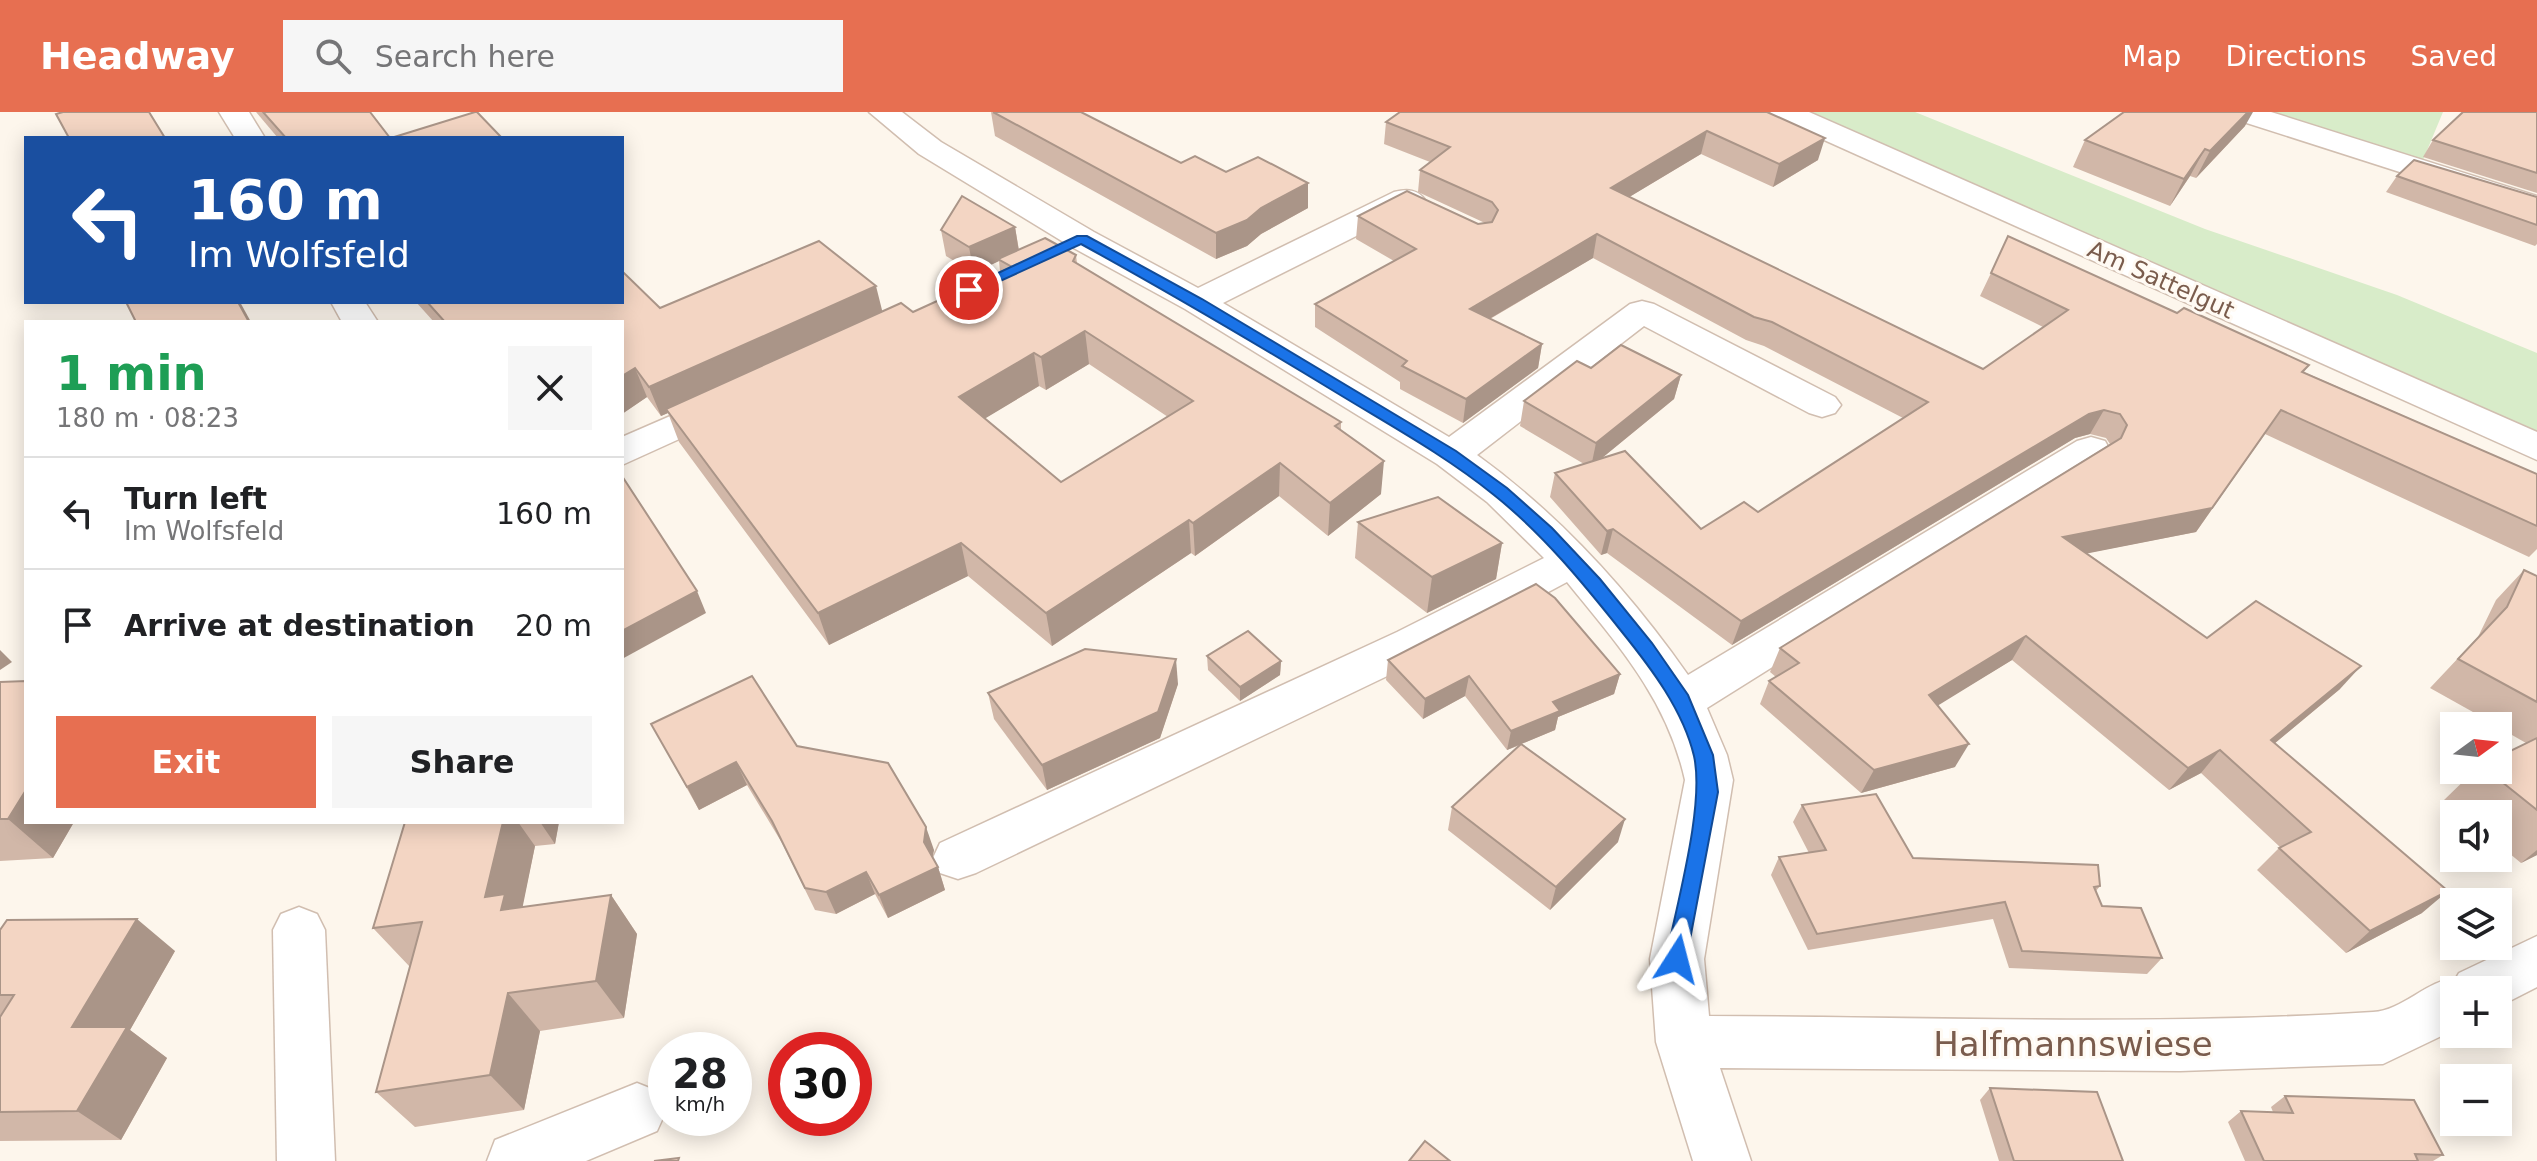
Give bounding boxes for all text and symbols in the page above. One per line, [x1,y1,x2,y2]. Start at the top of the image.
search box [283,20,843,92]
text: Headway [40,34,235,78]
icon: search [311,34,355,78]
text: Search here [375,39,555,74]
text: Map [2122,40,2181,73]
text: Directions [2225,40,2366,73]
text: Saved [2410,40,2497,73]
text: 160 m [188,167,383,232]
icon: left [56,168,160,272]
text: Im Wolfsfeld [188,234,410,275]
street label: Am Sattelgut [2083,235,2239,325]
pin [935,256,1003,324]
icon: arrive [947,268,991,312]
text: 1 min [56,345,207,401]
button: close [508,346,592,430]
text: 180 m · 08:23 [56,403,239,433]
text: Turn left [124,481,267,516]
icon: left [56,491,100,535]
text: 160 m [496,496,592,531]
text: Im Wolfsfeld [124,516,284,546]
icon: arrive [56,603,100,647]
text: Arrive at destination [124,608,475,643]
text: 20 m [515,608,592,643]
north arrow [2440,712,2512,784]
map controls [2440,712,2512,1136]
button: Exit [56,716,316,808]
button: Share [332,716,592,808]
button: sound [2440,800,2512,872]
button: layers [2440,888,2512,960]
position arrow [1635,917,1719,1001]
button: + [2440,976,2512,1048]
street label: Halfmannswiese [1933,1024,2213,1064]
speed limit sign: 30 [768,1032,872,1136]
text: 28 [672,1051,728,1097]
button: − [2440,1064,2512,1136]
text: km/h [675,1092,725,1116]

